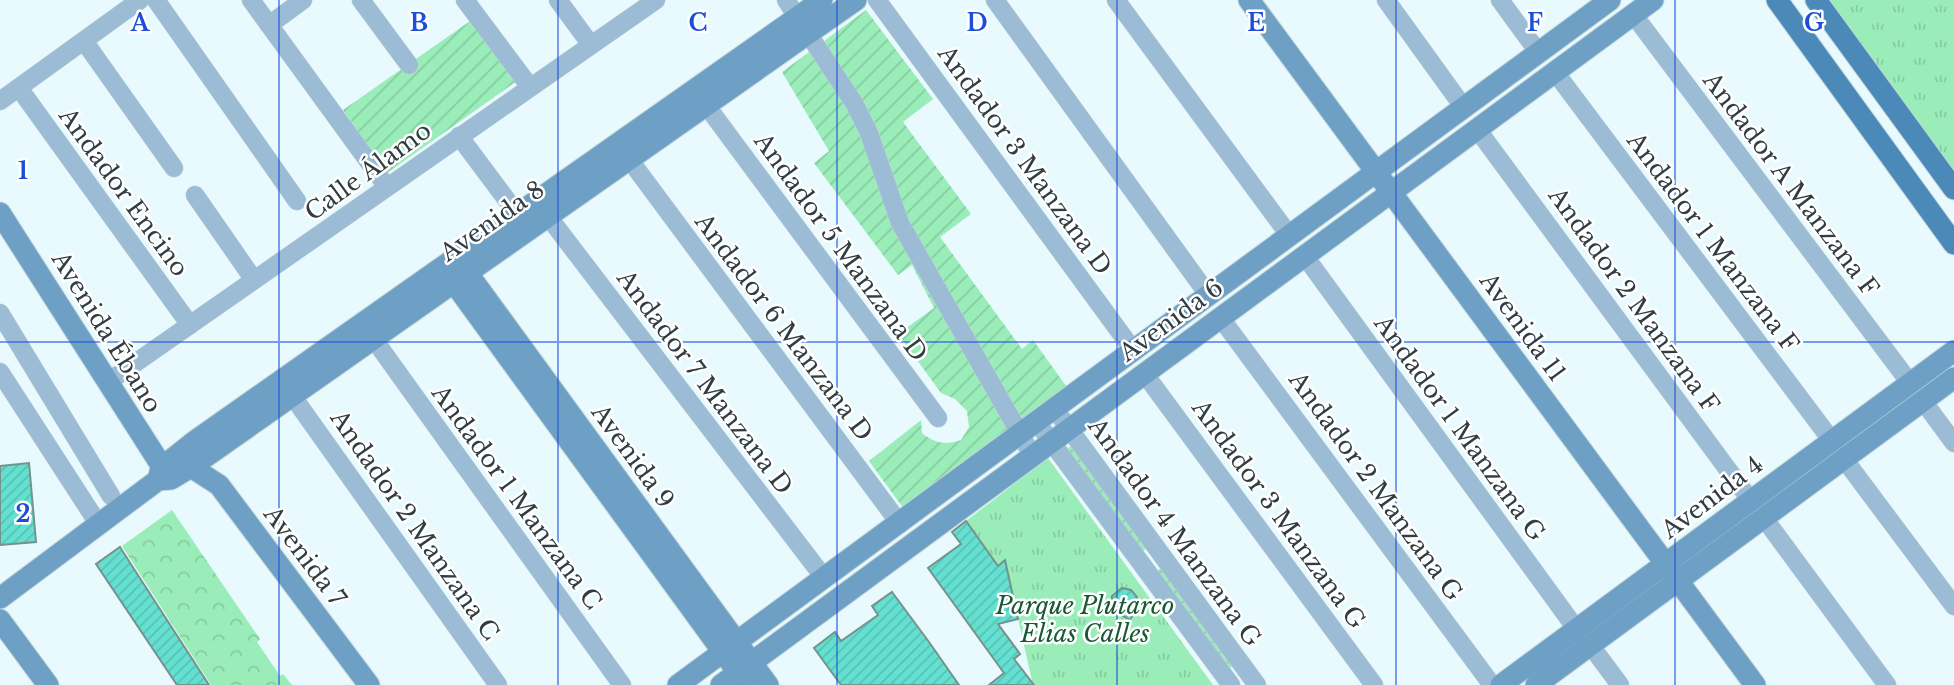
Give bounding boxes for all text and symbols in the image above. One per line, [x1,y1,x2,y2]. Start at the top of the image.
text: A [130,9,151,37]
text: B [410,9,428,37]
text: C [689,9,707,37]
text: D [966,9,988,37]
text: E [1247,9,1265,37]
text: F [1527,9,1543,37]
text: G [1804,9,1824,37]
street label: Andador 3 Manzana D [932,39,1118,280]
street label: Andador A Manzana F [1697,66,1885,302]
street label: Andador Encino [52,101,195,282]
street label: Calle Álamo [299,116,437,226]
street label: Andador 5 Manzana D [748,126,934,367]
street label: Andador 1 Manzana F [1620,126,1805,357]
text: 1 [18,157,28,185]
street label: Avenida 8 [434,175,550,268]
street label: Andador 2 Manzana F [1542,181,1725,418]
street label: Andador 6 Manzana D [689,207,879,446]
street label: Avenida Ébano [45,245,168,418]
street label: Andador 7 Manzana D [611,263,799,500]
street label: Avenida 11 [1473,266,1572,387]
street label: Avenida 6 [1113,273,1229,368]
street label: Andador 1 Manzana G [1368,309,1552,547]
street label: Andador 2 Manzana G [1283,365,1469,606]
street label: Andador 1 Manzana C [425,378,608,615]
street label: Andador 3 Manzana G [1186,393,1372,634]
street label: Avenida 9 [585,398,680,514]
street label: Andador 2 Manzana C [324,404,506,646]
street label: Andador 4 Manzana G [1082,411,1268,652]
street label: Avenida 4 [1655,449,1769,545]
street label: Avenida 7 [257,499,353,613]
text: 2 [16,500,30,528]
park label: Parque Plutarco Elias Calles [995,591,1174,648]

